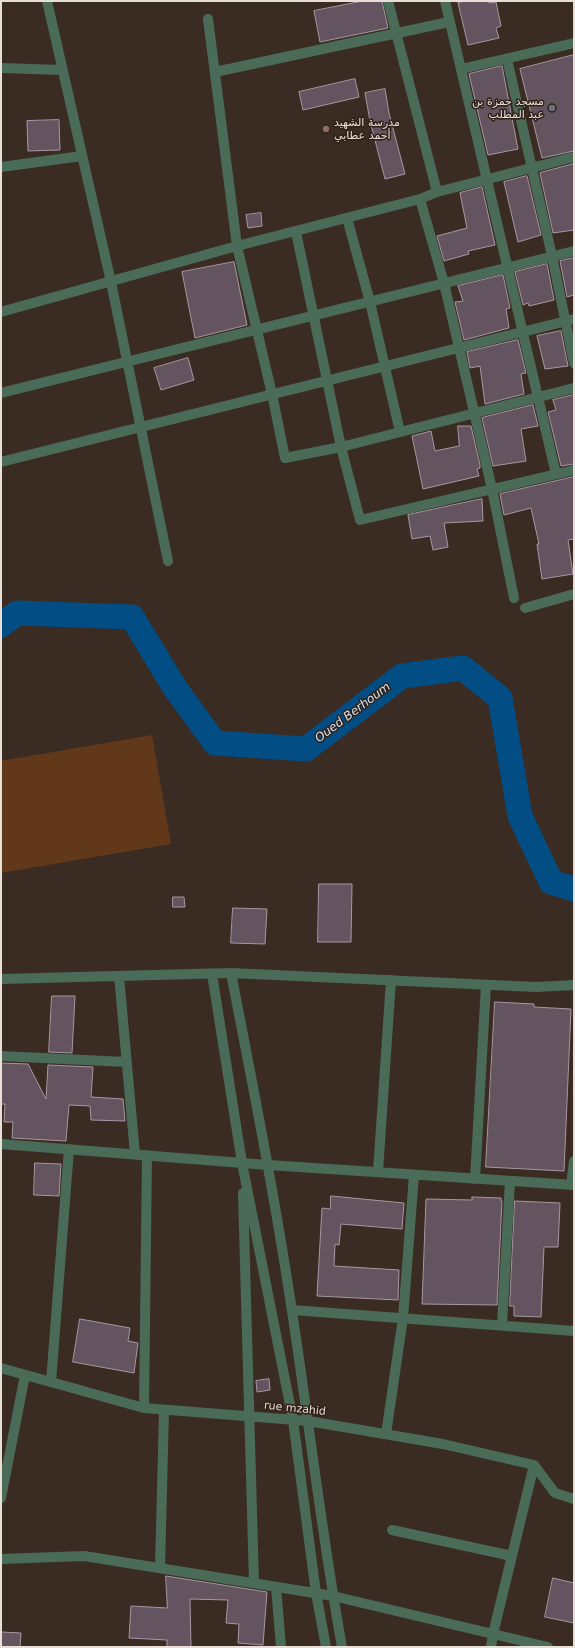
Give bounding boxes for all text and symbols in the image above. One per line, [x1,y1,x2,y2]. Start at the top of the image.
place label: مسجد حمزة بن عبد المطلب [472,95,544,121]
marker: مسجد حمزة بن عبد المطلب [547,103,557,113]
place label: مدرسة الشهيد أحمد عطابي [334,116,400,142]
marker: مدرسة الشهيد أحمد عطابي [321,124,331,134]
water label: Oued Berhoum [312,680,394,746]
street label: rue mzahid [263,1399,327,1419]

